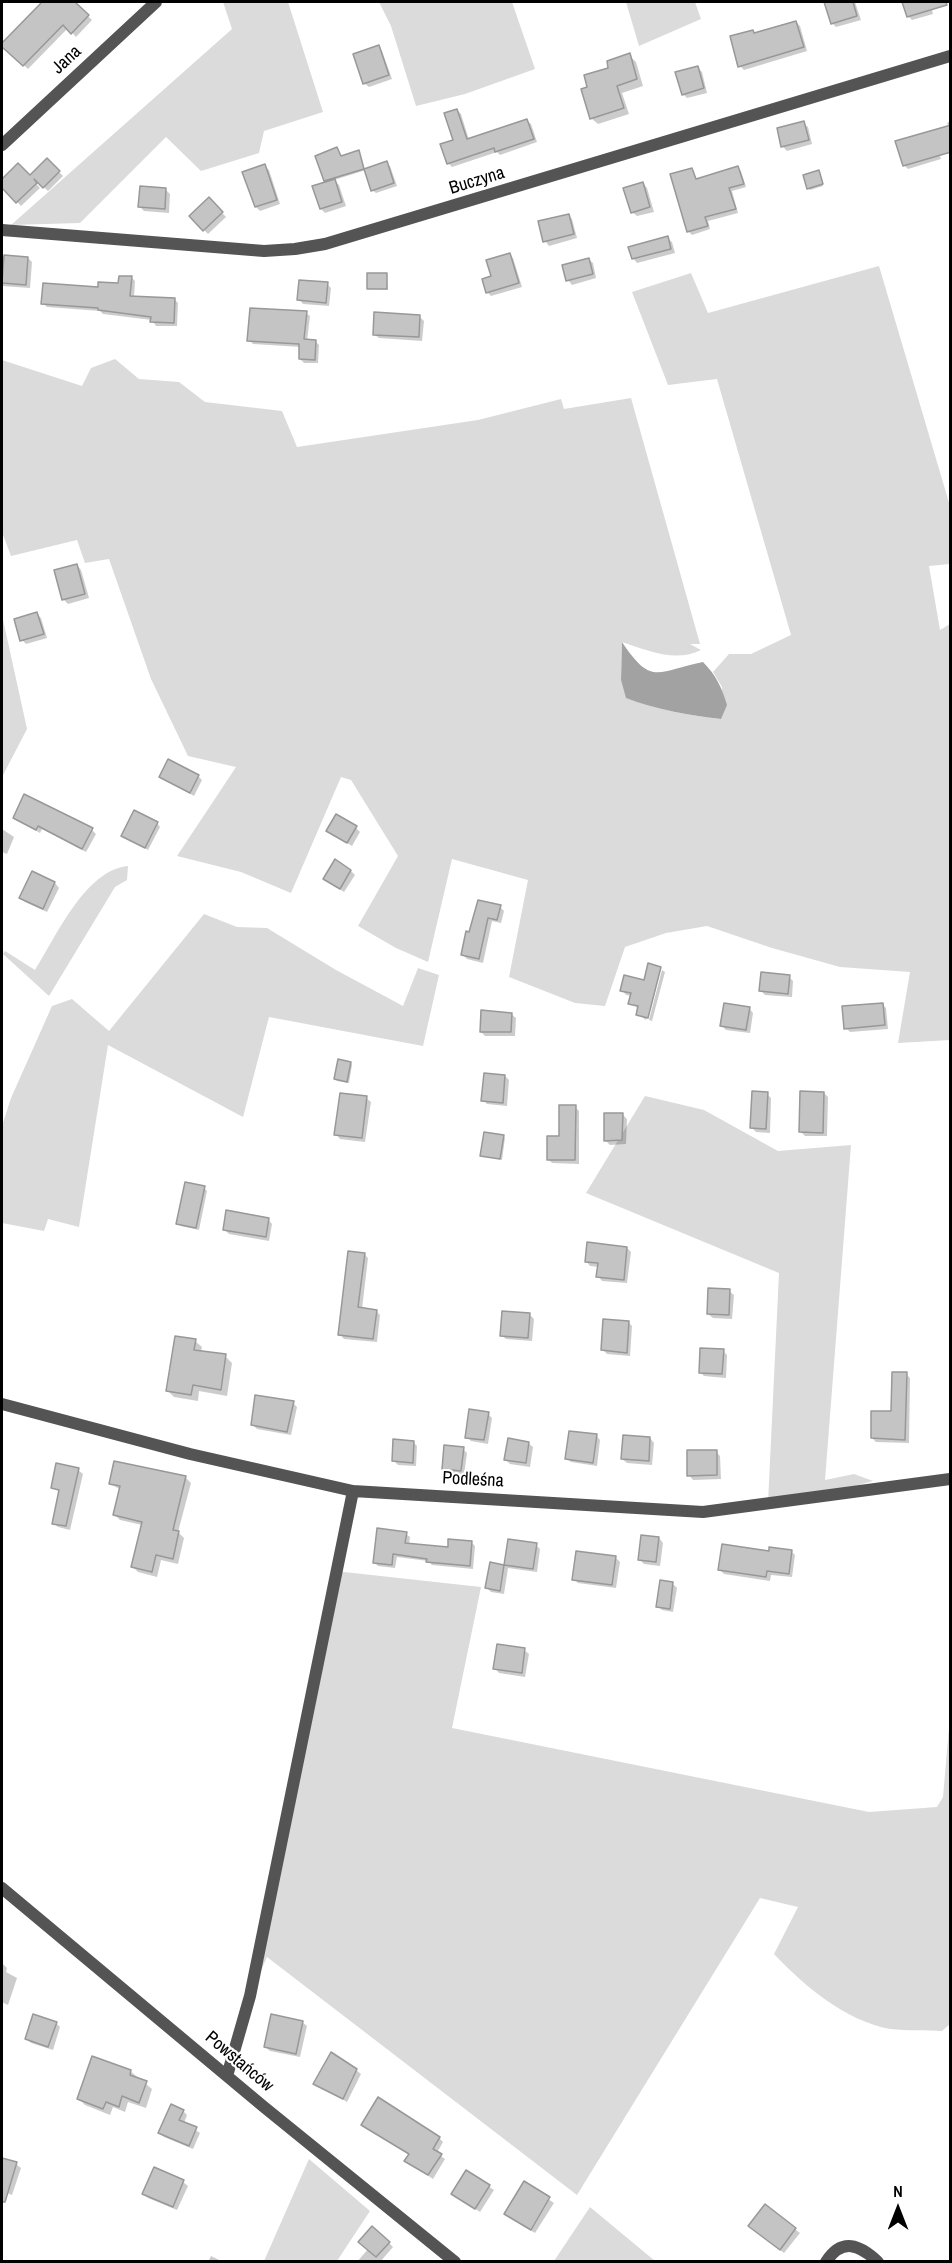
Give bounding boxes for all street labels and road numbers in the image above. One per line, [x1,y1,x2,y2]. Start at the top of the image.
street label: Jana [48,41,86,79]
street label: Buczyna [447,162,507,200]
street label: Podleśna [442,1468,504,1492]
street label: Powstańców [200,2027,278,2097]

